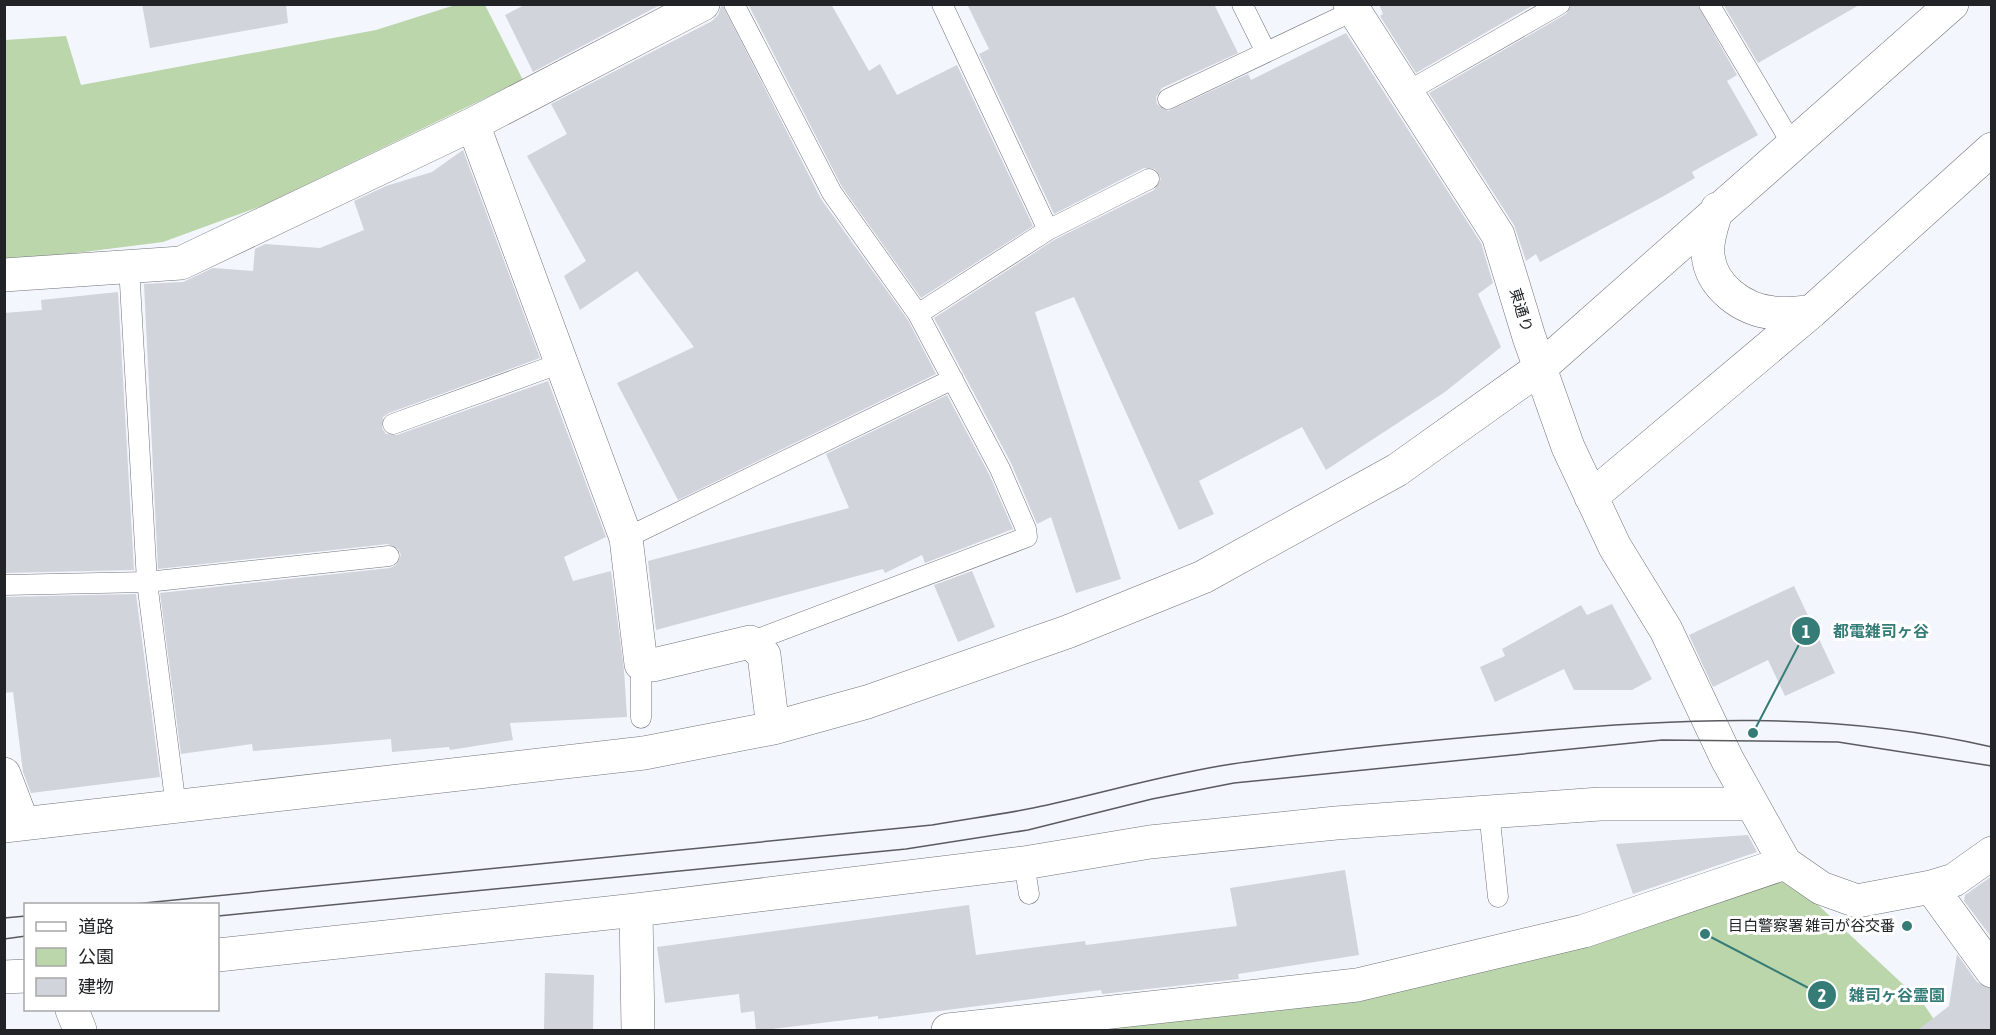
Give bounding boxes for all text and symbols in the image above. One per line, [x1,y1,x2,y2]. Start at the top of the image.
street label: 東通り [1507,286,1536,334]
callout: 都電雑司ヶ谷 [1791,614,1941,648]
text: 1 [1802,621,1810,642]
text: 都電雑司ヶ谷 [1833,622,1929,640]
legend [24,903,219,1011]
text: 道路 [78,916,114,937]
place label: 目白警察署 雑司が谷交番 [1728,917,1895,934]
marker: 目白警察署 雑司が谷交番 [1900,919,1914,933]
text: 公園 [78,946,114,967]
text: 建物 [78,976,114,997]
callout: 雑司ヶ谷霊園 [1807,978,1957,1012]
text: 2 [1818,985,1826,1006]
text: 雑司ヶ谷霊園 [1849,986,1945,1004]

